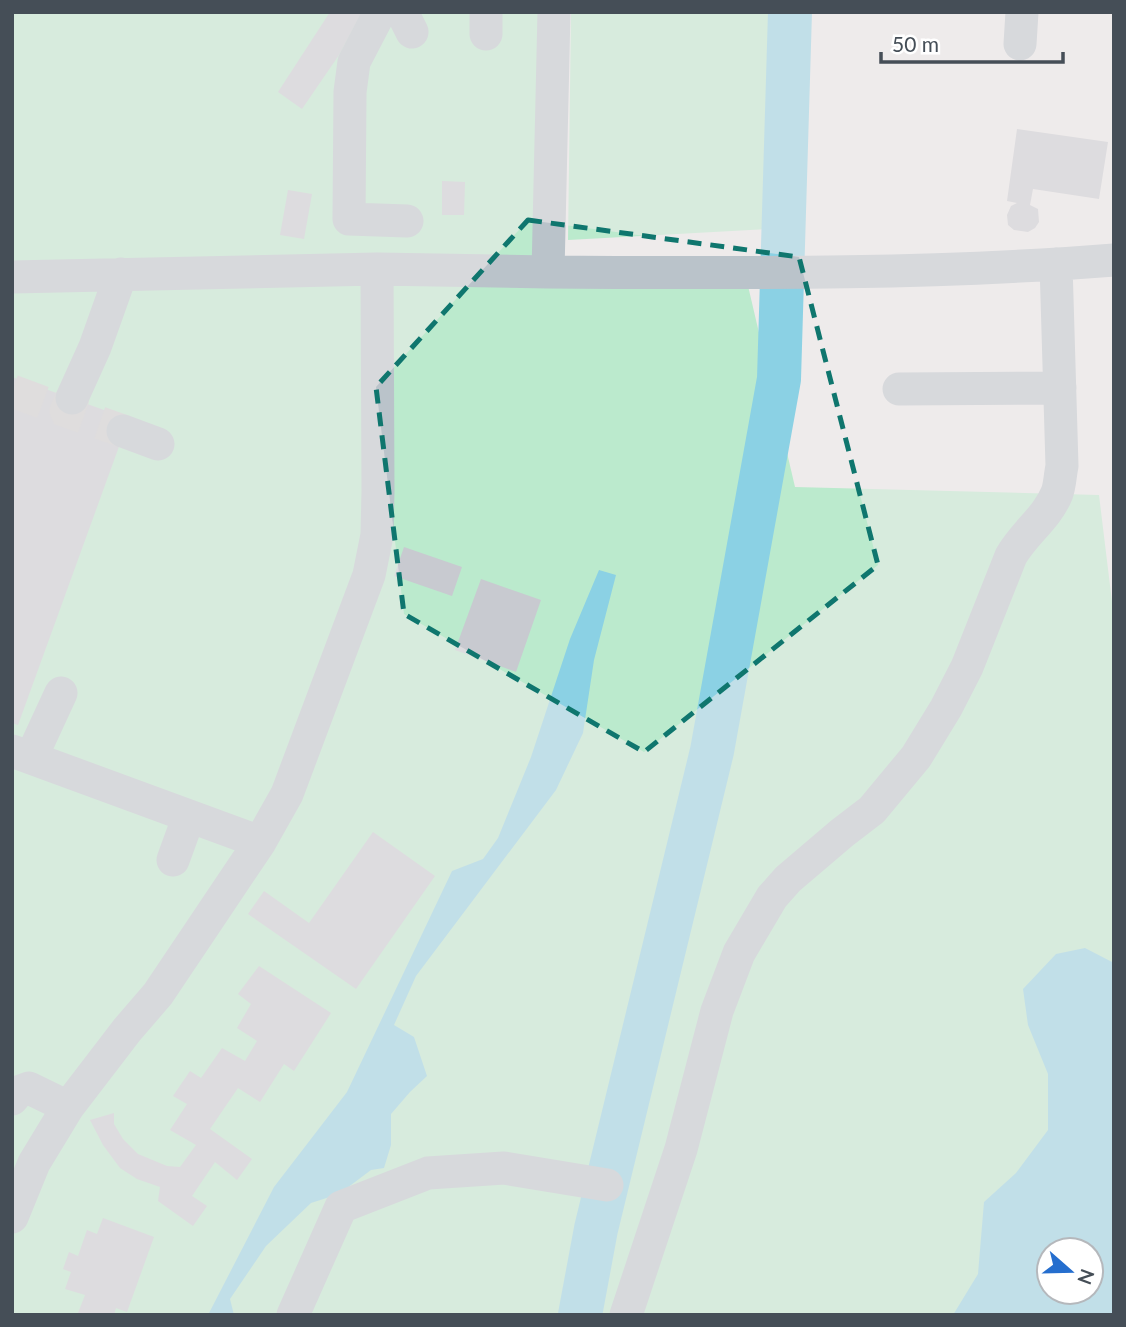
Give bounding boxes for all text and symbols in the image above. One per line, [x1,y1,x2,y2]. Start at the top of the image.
scale bar [881,21,1063,65]
text: 50 m [892,31,939,56]
north arrow [1035,1236,1105,1306]
text: N [1073,1266,1100,1288]

